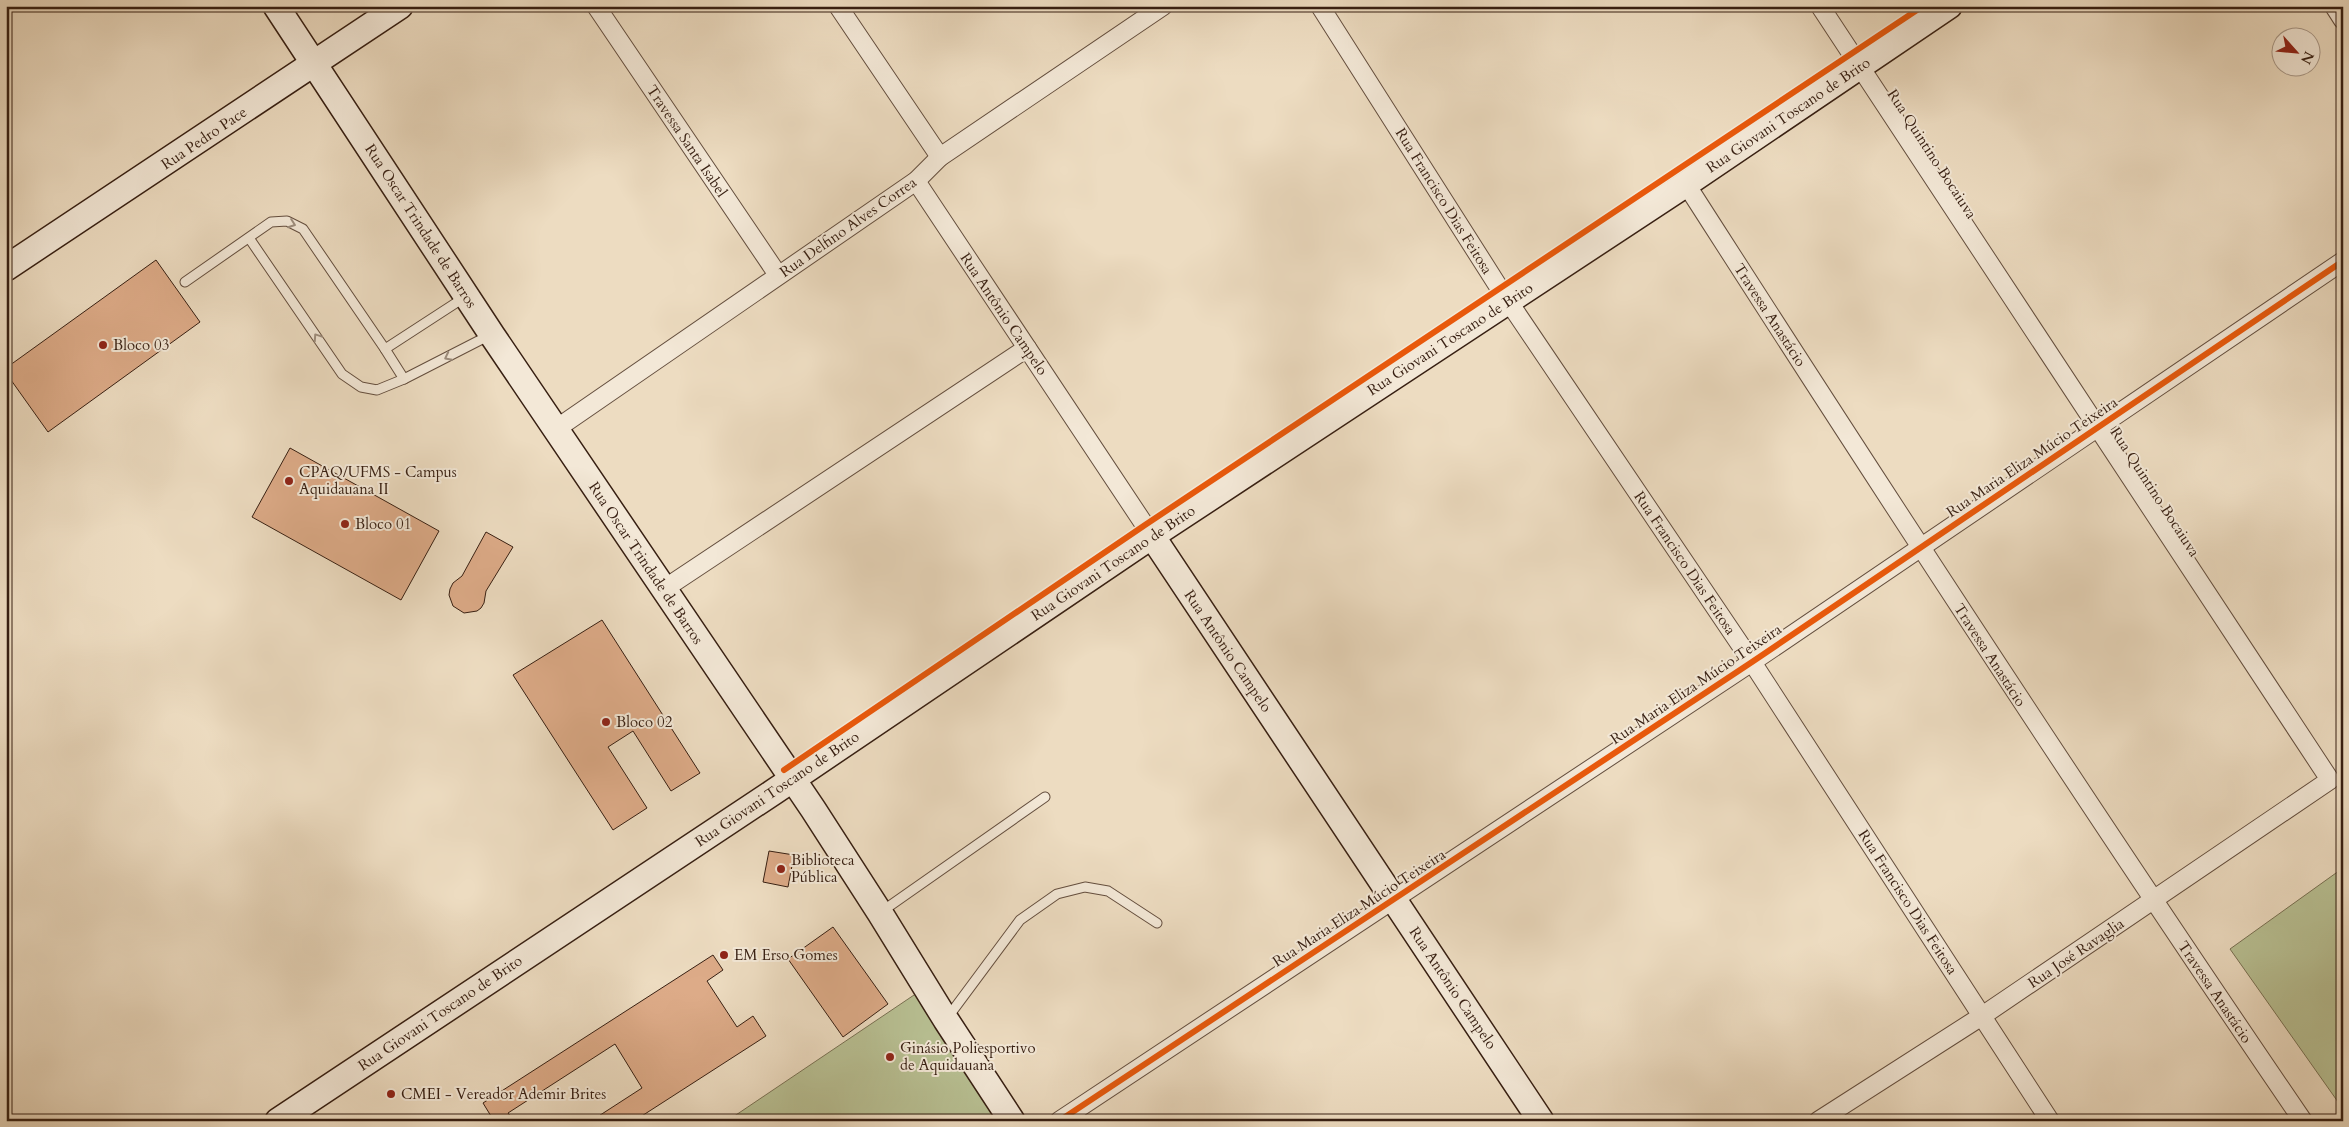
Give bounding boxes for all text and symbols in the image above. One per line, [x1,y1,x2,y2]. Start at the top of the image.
north arrow [2272,28,2322,78]
text: N [2296,48,2318,67]
street label: Rua Giovani Toscano de Brito [1702,53,1874,177]
street label: Travessa Santa Isabel [642,81,732,201]
street label: Rua Quintino Bocaiuva [1883,85,1982,223]
street label: Rua Pedro Pace [157,102,251,174]
street label: Rua Francisco Dias Feitosa [1391,124,1498,278]
street label: Rua Oscar Trindade de Barros [360,140,482,312]
street label: Rua Delfino Alves Correa [776,172,921,282]
one-way arrow [287,218,296,228]
street label: Rua Antônio Campelo [956,249,1052,379]
street label: Travessa Anastácio [1729,260,1811,370]
street label: Rua Giovani Toscano de Brito [1363,278,1537,400]
one-way arrow [313,333,323,342]
place label: Bloco 03 [113,335,169,355]
marker: Bloco 03 [97,339,109,351]
one-way arrow [444,351,453,361]
street label: Rua Maria Eliza Múcio Teixeira [1942,392,2122,522]
street label: Rua Quintino Bocaiuva [2106,423,2205,561]
place label: CPAQ/UFMS - Campus Aquidauana II [299,462,457,499]
marker: CPAQ/UFMS - Campus Aquidauana II [283,475,295,487]
street label: Rua Oscar Trindade de Barros [584,478,708,648]
street label: Rua Francisco Dias Feitosa [1629,487,1741,639]
street label: Rua Giovani Toscano de Brito [1027,501,1199,625]
place label: Bloco 01 [355,514,411,534]
marker: Bloco 01 [339,518,351,530]
street label: Rua Antônio Campelo [1180,586,1276,716]
street label: Travessa Anastácio [1949,600,2031,710]
street label: Rua Maria Eliza Múcio Teixeira [1606,619,1786,749]
place label: Bloco 02 [616,712,673,732]
marker: Bloco 02 [600,716,612,728]
street label: Rua Giovani Toscano de Brito [691,727,863,851]
street label: Rua Francisco Dias Feitosa [1854,826,1963,979]
street label: Rua Maria Eliza Múcio Teixeira [1269,844,1450,972]
place label: Biblioteca Pública [791,850,855,887]
marker: Biblioteca Pública [775,863,787,875]
street label: Rua José Ravaglia [2024,913,2128,993]
street label: Rua Antônio Campelo [1405,923,1501,1053]
street label: Travessa Anastácio [2173,937,2257,1047]
place label: EM Erso Gomes [734,945,838,965]
marker: EM Erso Gomes [718,949,730,961]
street label: Rua Giovani Toscano de Brito [354,951,526,1075]
place label: Ginásio Poliesportivo de Aquidauana [900,1038,1036,1075]
marker: Ginásio Poliesportivo de Aquidauana [884,1051,896,1063]
place label: CMEI - Vereador Ademir Brites [401,1084,606,1104]
marker: CMEI - Vereador Ademir Brites [385,1088,397,1100]

